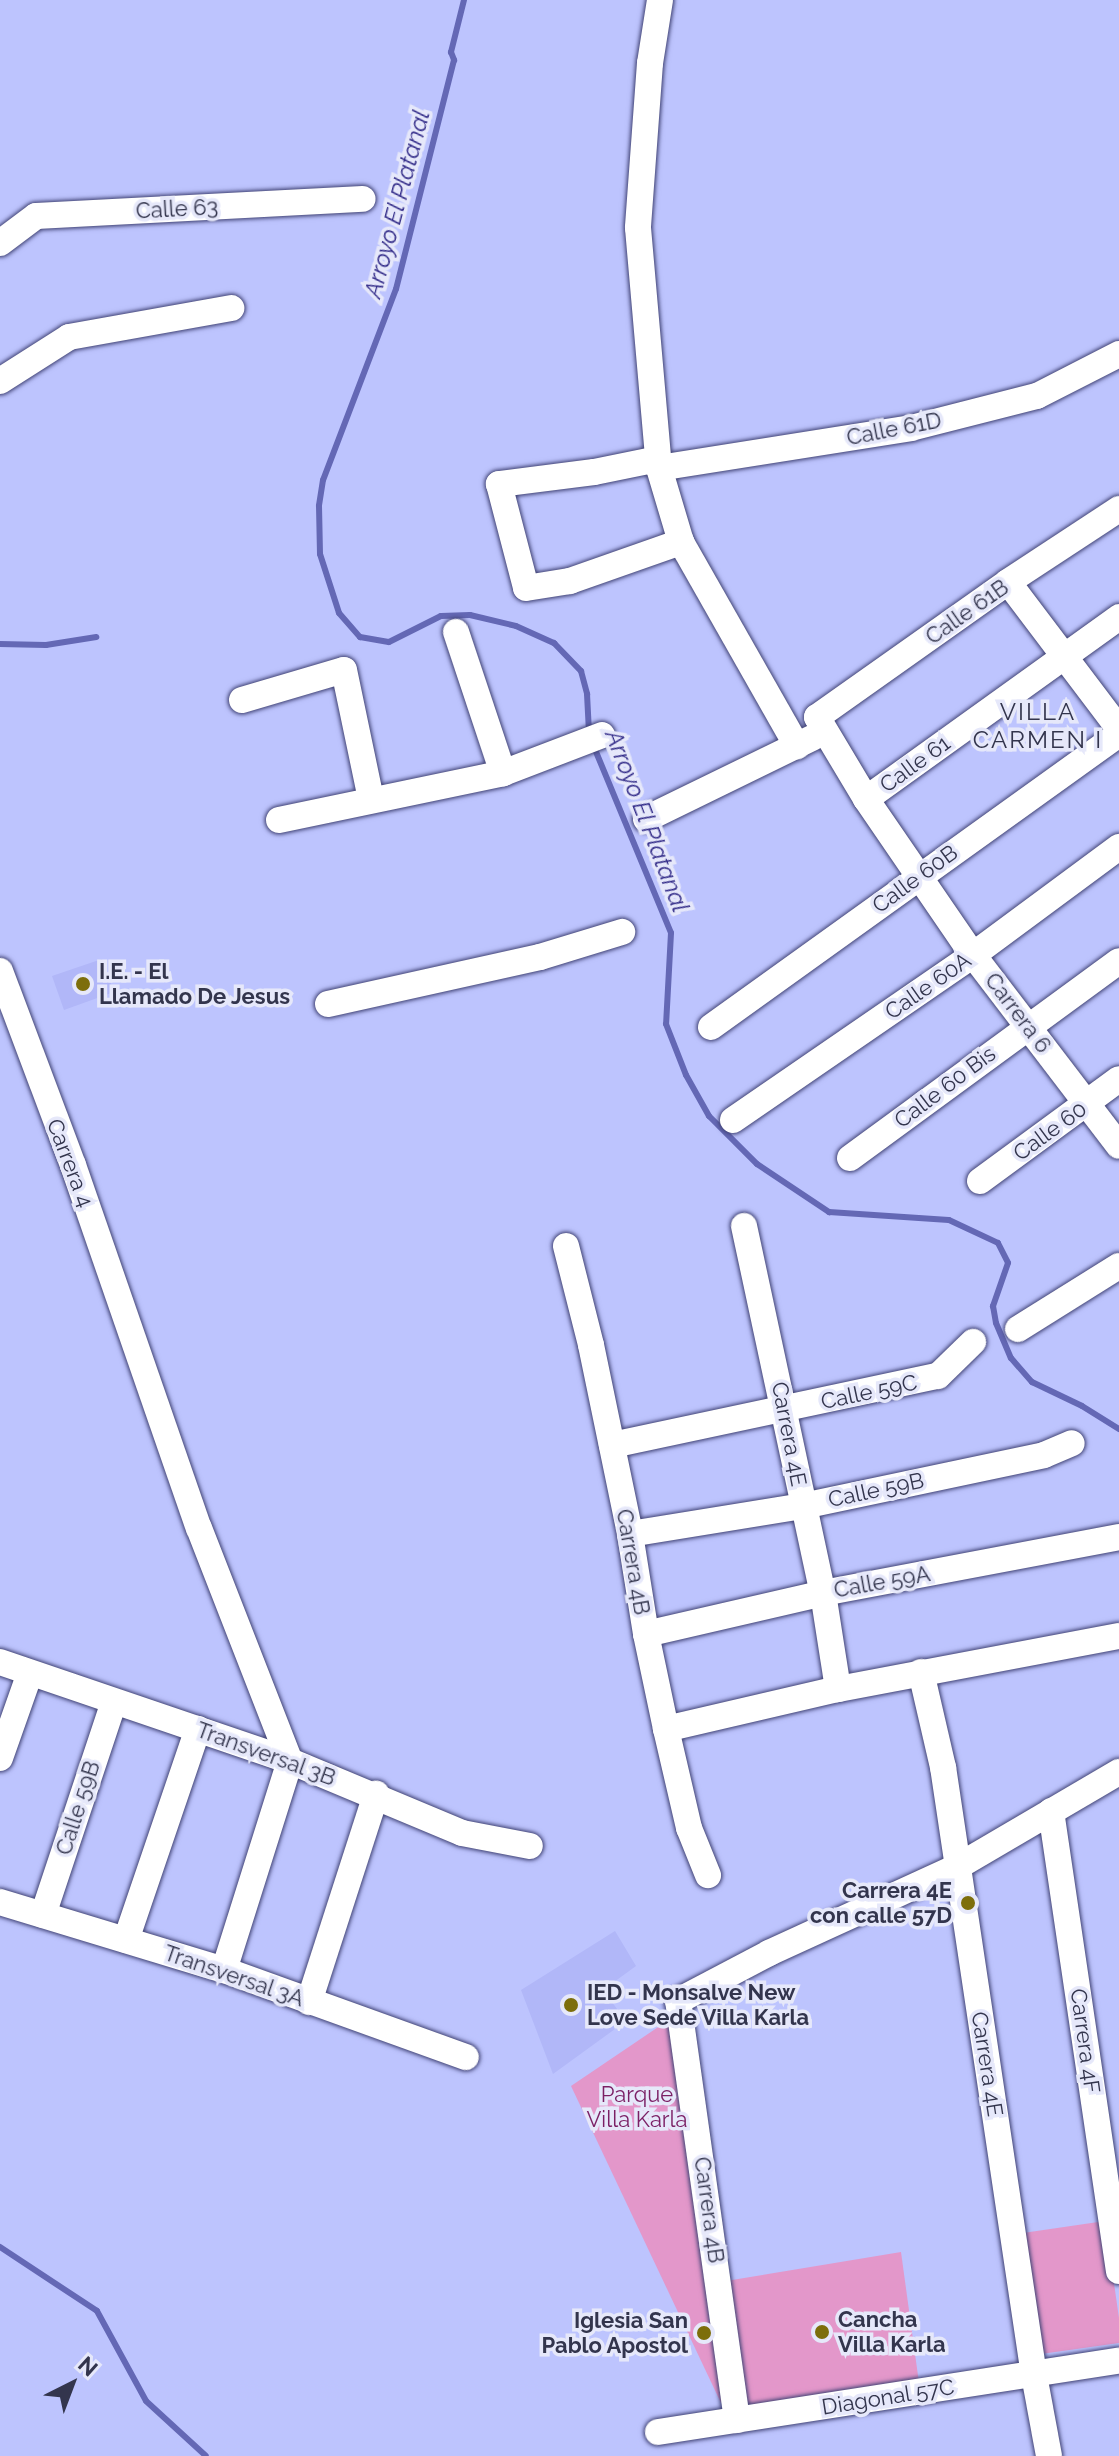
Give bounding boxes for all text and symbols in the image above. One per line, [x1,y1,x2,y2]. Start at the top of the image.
water label: Arroyo El Platanal [358,107,436,301]
street label: Calle 63 [135,194,219,224]
street label: Calle 61D [844,407,944,451]
street label: Calle 61B [921,574,1013,650]
district label: VILLA CARMEN I [973,698,1103,754]
water label: Arroyo El Platanal [599,726,695,916]
street label: Calle 61 [875,730,955,798]
street label: Calle 60B [867,839,963,919]
street label: Calle 60A [880,947,976,1025]
place label: I.E. - El Llamado De Jesus [99,958,291,1010]
street label: Carrera 6 [979,968,1057,1058]
marker: I.E. - El Llamado De Jesus [74,975,92,993]
street label: Calle 60 Bis [889,1040,1001,1134]
street label: Calle 60 [1008,1096,1092,1166]
street label: Carrera 4 [41,1115,99,1211]
street label: Calle 59C [819,1369,919,1415]
street label: Carrera 4E [766,1380,812,1488]
street label: Calle 59B [826,1467,926,1513]
street label: Carrera 4B [611,1507,655,1617]
street label: Calle 59A [832,1561,932,1603]
street label: Transversal 3B [192,1716,340,1792]
street label: Calle 59B [50,1758,106,1858]
place label: Carrera 4E con calle 57D [810,1877,952,1928]
marker: Carrera 4E con calle 57D [959,1894,977,1912]
street label: Transversal 3A [160,1940,308,2012]
place label: IED - Monsalve New Love Sede Villa Karla [587,1979,810,2030]
street label: Carrera 4F [1065,1987,1105,2095]
marker: IED - Monsalve New Love Sede Villa Karla [562,1996,580,2014]
street label: Carrera 4E [966,2010,1008,2118]
park label: Parque Villa Karla [586,2081,688,2132]
street label: Carrera 4B [688,2155,730,2265]
place label: Cancha Villa Karla [838,2306,946,2358]
place label: Iglesia San Pablo Apostol [541,2307,688,2358]
marker: Cancha Villa Karla [813,2323,831,2341]
marker: Iglesia San Pablo Apostol [695,2324,713,2342]
north arrow [32,2344,112,2424]
text: N [73,2351,103,2381]
street label: Diagonal 57C [820,2373,956,2421]

